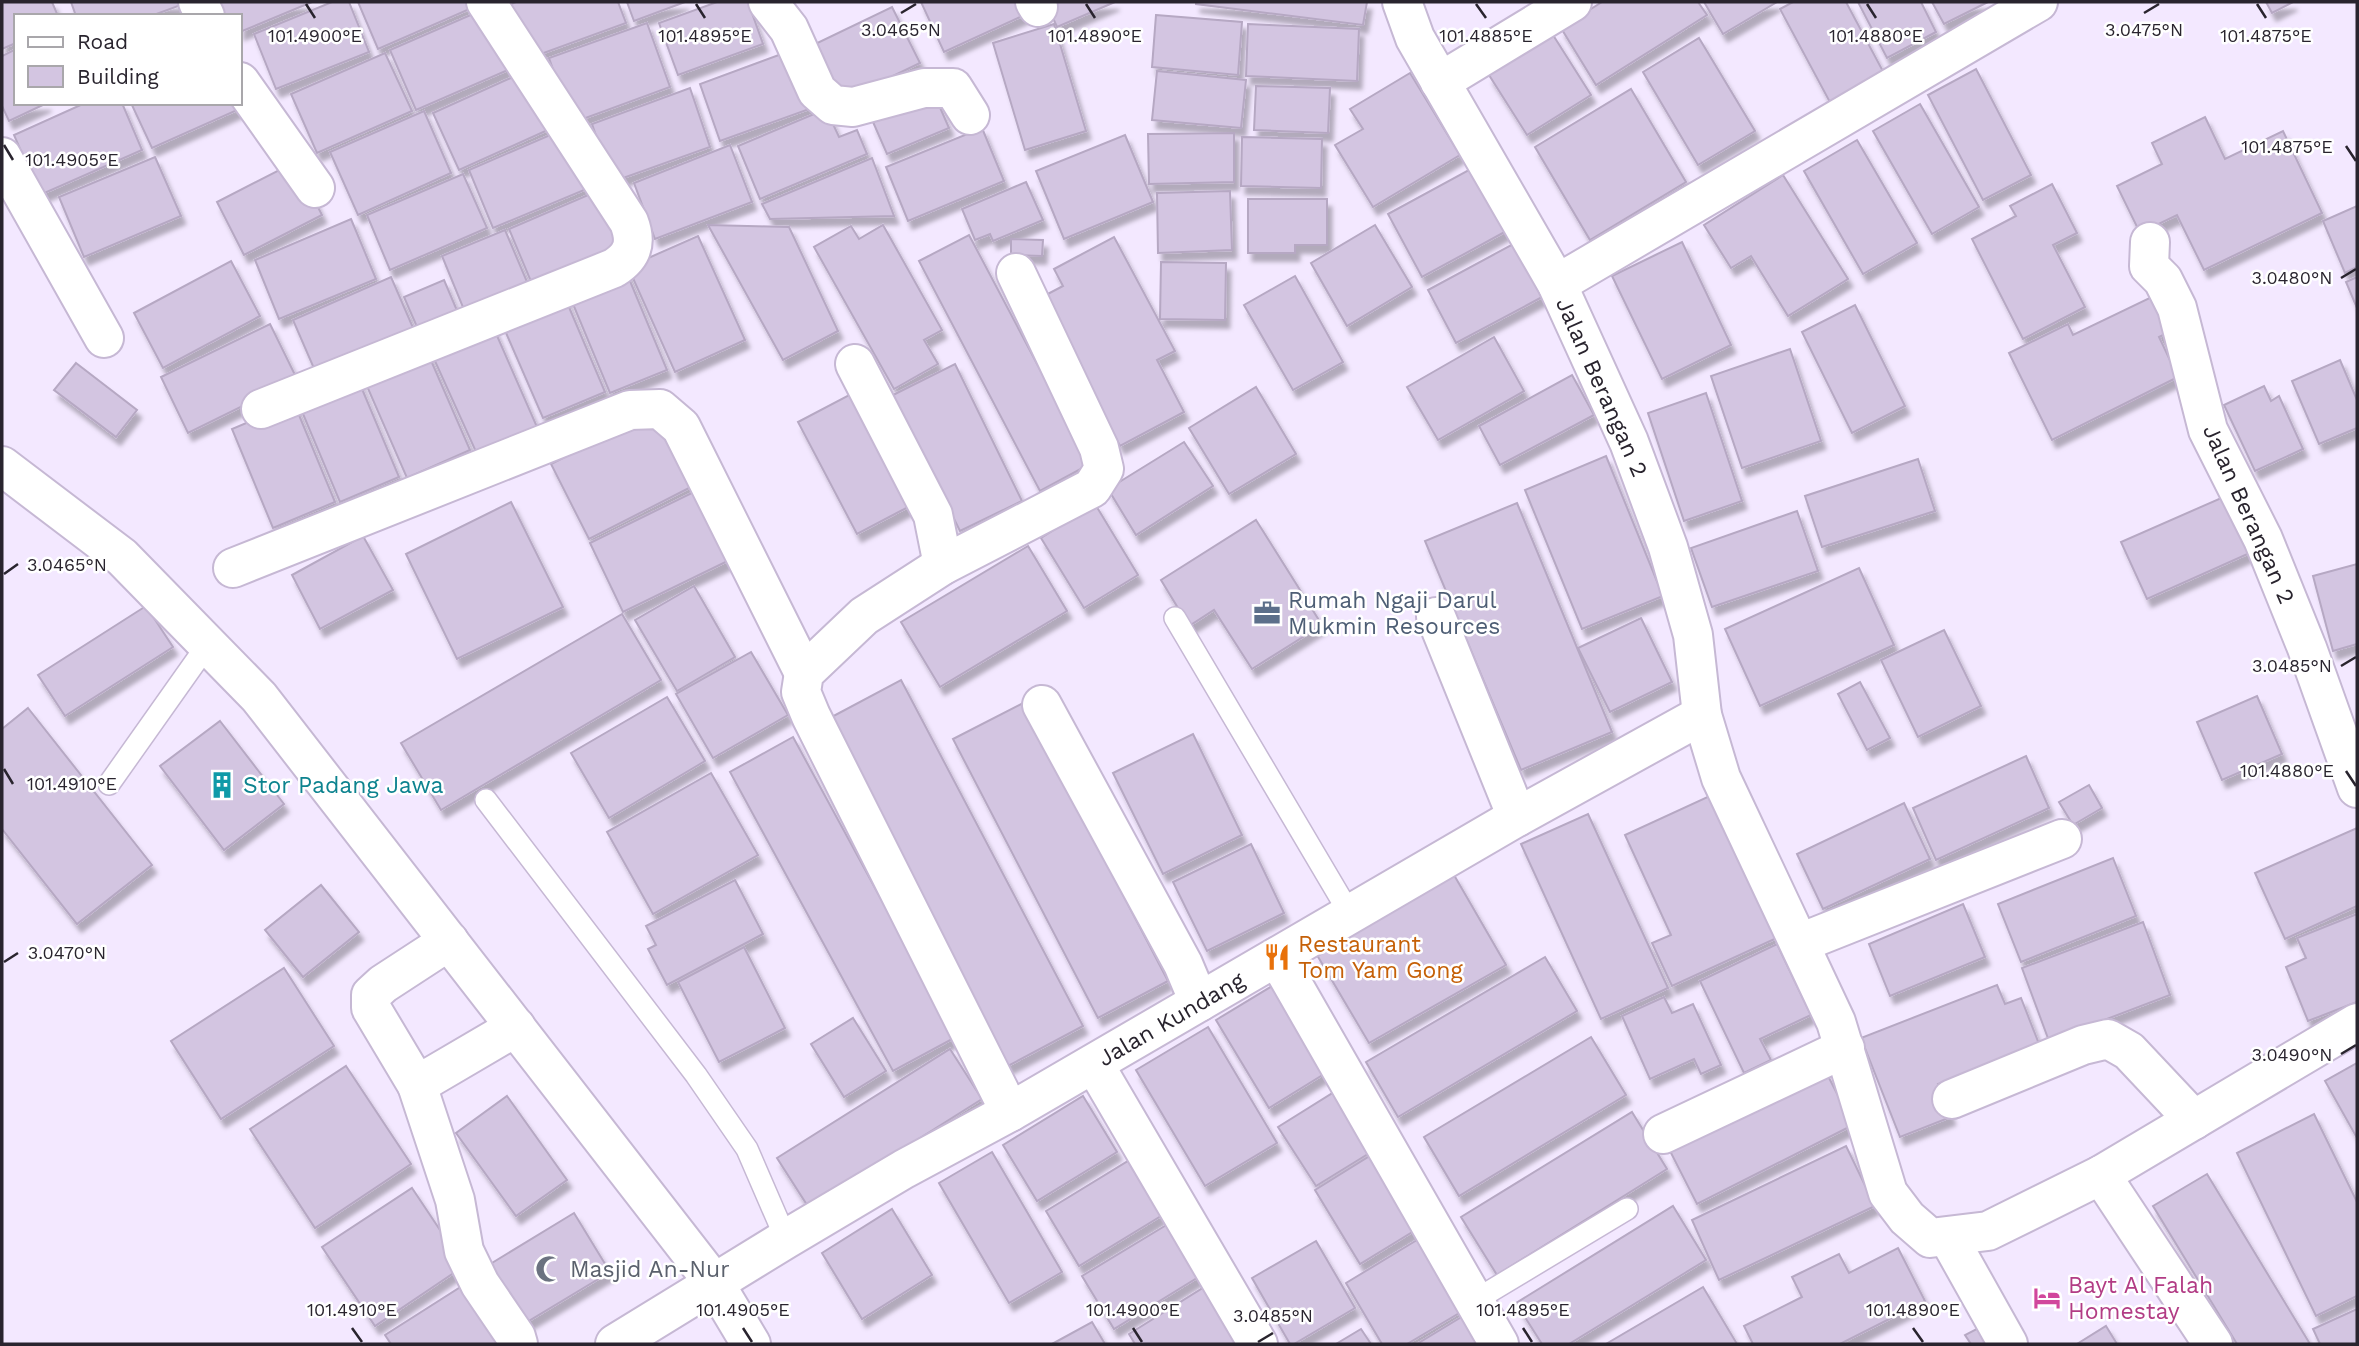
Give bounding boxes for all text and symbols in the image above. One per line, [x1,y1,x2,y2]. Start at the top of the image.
legend [14,14,242,105]
text: 3.0465°N [861,19,941,40]
text: 3.0475°N [2105,19,2183,40]
text: 101.4900°E [268,25,362,46]
text: 101.4895°E [658,25,752,46]
text: 101.4890°E [1048,25,1142,46]
text: 101.4885°E [1439,25,1533,46]
text: 101.4880°E [1829,25,1923,46]
text: 101.4875°E [2220,25,2312,46]
text: Road [77,29,128,54]
text: Building [77,64,159,89]
text: 101.4875°E [2241,136,2333,157]
text: 101.4905°E [25,149,119,170]
text: 3.0480°N [2252,267,2332,288]
street label: Jalan Berangan 2 [1550,294,1653,481]
street label: Jalan Berangan 2 [2197,421,2300,608]
text: 3.0465°N [27,554,107,575]
place label: Rumah Ngaji Darul Mukmin Resources [1288,587,1500,640]
office icon: Rumah Ngaji Darul Mukmin Resources [1252,598,1282,628]
text: 3.0485°N [2252,655,2332,676]
text: 101.4880°E [2240,760,2334,781]
building icon: Stor Padang Jawa [207,770,237,800]
place label: Stor Padang Jawa [243,772,444,799]
text: 101.4910°E [27,773,117,794]
place label: Restaurant Tom Yam Gong [1298,931,1464,984]
text: 3.0470°N [28,942,106,963]
restaurant icon: Restaurant Tom Yam Gong [1262,942,1292,972]
street label: Jalan Kundang [1093,966,1250,1072]
text: 3.0490°N [2252,1044,2332,1065]
mosque icon: Masjid An-Nur [534,1254,564,1284]
place label: Masjid An-Nur [570,1256,730,1283]
place label: Bayt Al Falah Homestay [2068,1272,2213,1325]
hotel icon: Bayt Al Falah Homestay [2032,1283,2062,1313]
text: 101.4910°E [307,1299,397,1320]
text: 101.4905°E [696,1299,790,1320]
text: 101.4900°E [1086,1299,1180,1320]
text: 101.4895°E [1476,1299,1570,1320]
text: 101.4890°E [1866,1299,1960,1320]
text: 3.0485°N [1233,1305,1313,1326]

